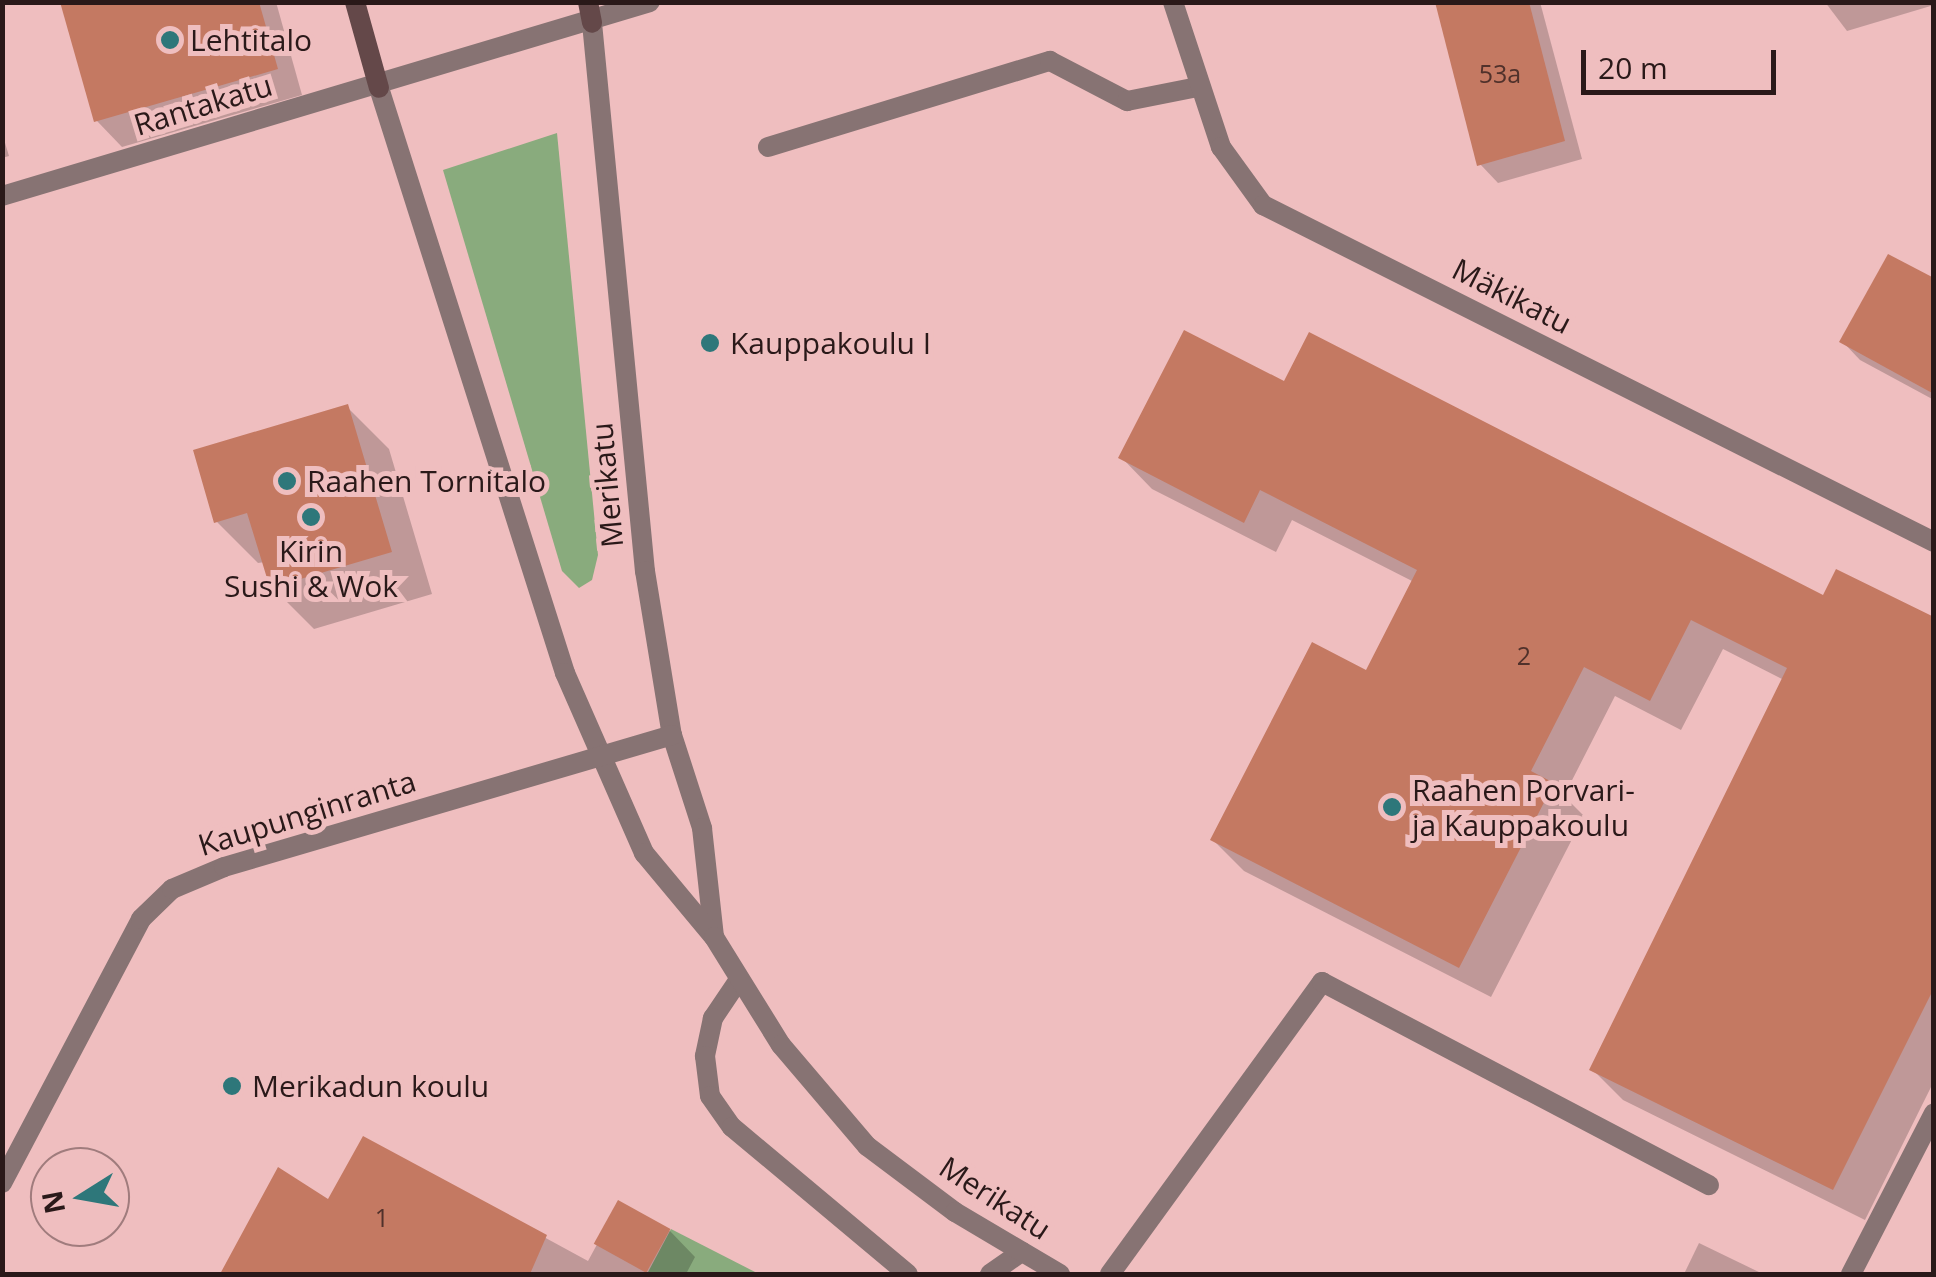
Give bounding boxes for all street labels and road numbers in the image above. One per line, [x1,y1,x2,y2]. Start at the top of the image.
street label: Rantakatu [130,67,276,143]
street label: Mäkikatu [1447,251,1577,341]
street label: Merikatu [584,421,630,549]
street label: Kaupunginranta [194,763,420,863]
street label: Merikatu [933,1149,1057,1247]

